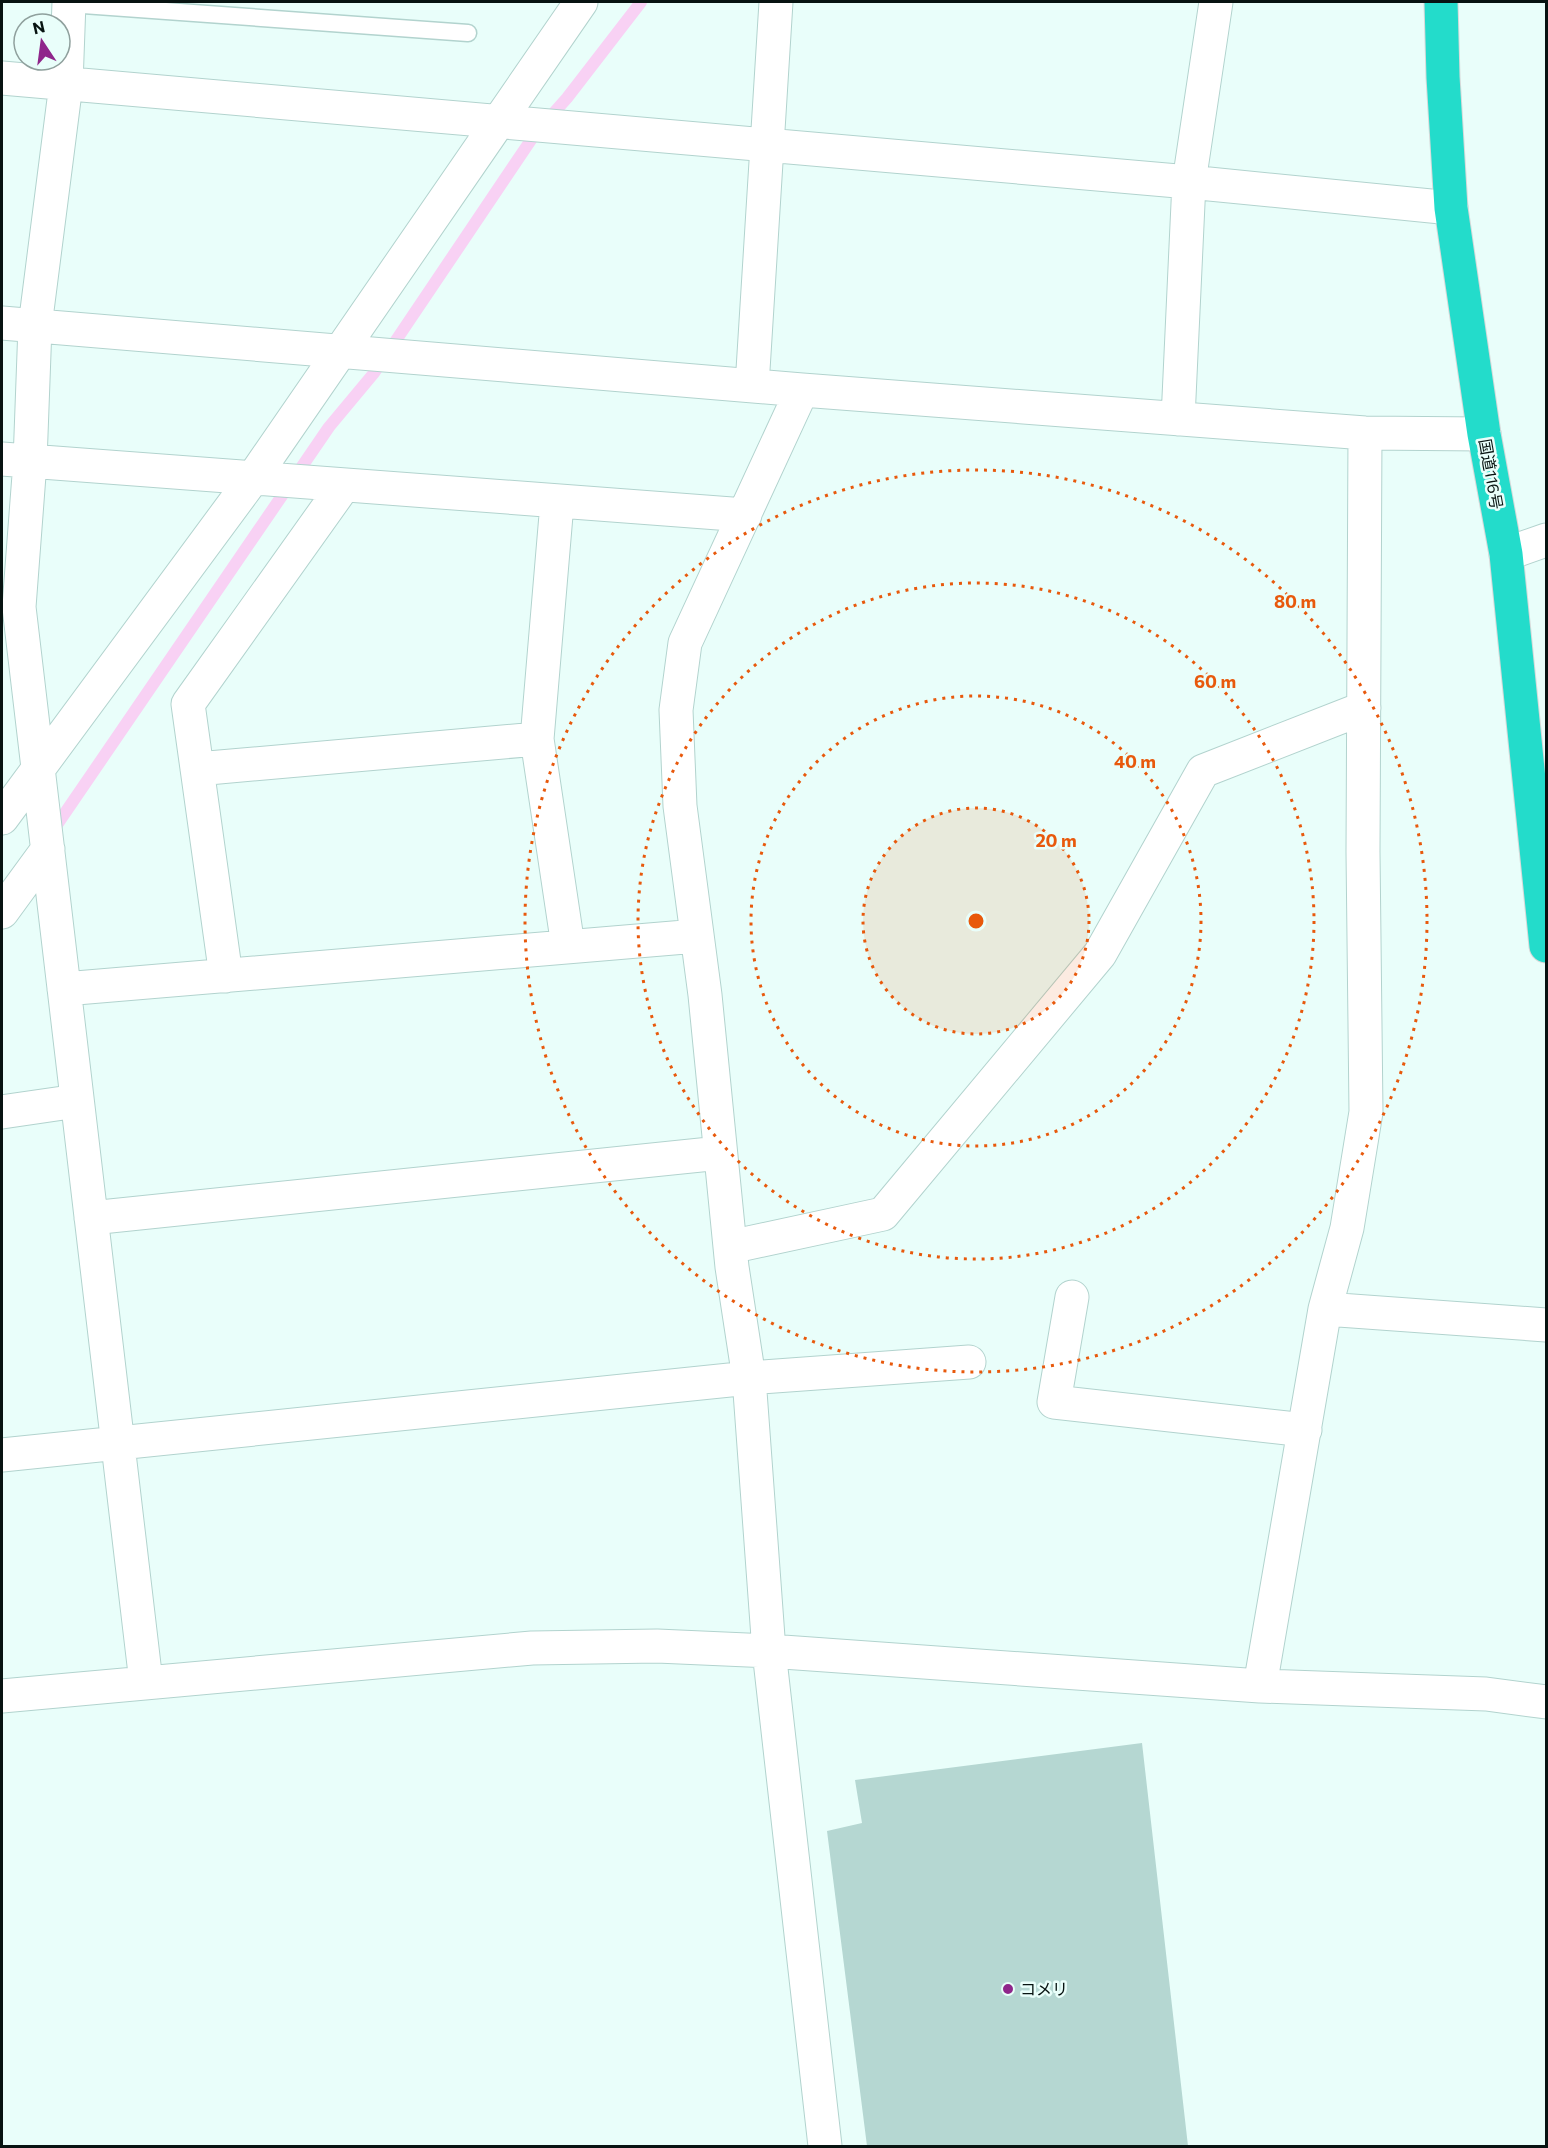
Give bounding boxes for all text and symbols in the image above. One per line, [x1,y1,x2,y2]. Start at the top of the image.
north arrow [12,12,72,72]
text: N [31,16,46,38]
street label: 国道116号 [1476,437,1507,511]
text: 80 m [1274,590,1316,612]
text: 60 m [1194,670,1236,692]
text: 40 m [1114,750,1156,772]
text: 20 m [1035,829,1077,851]
centre of rings [966,911,986,931]
place label: コメリ [1020,1979,1068,1998]
marker: コメリ [1001,1982,1015,1996]

